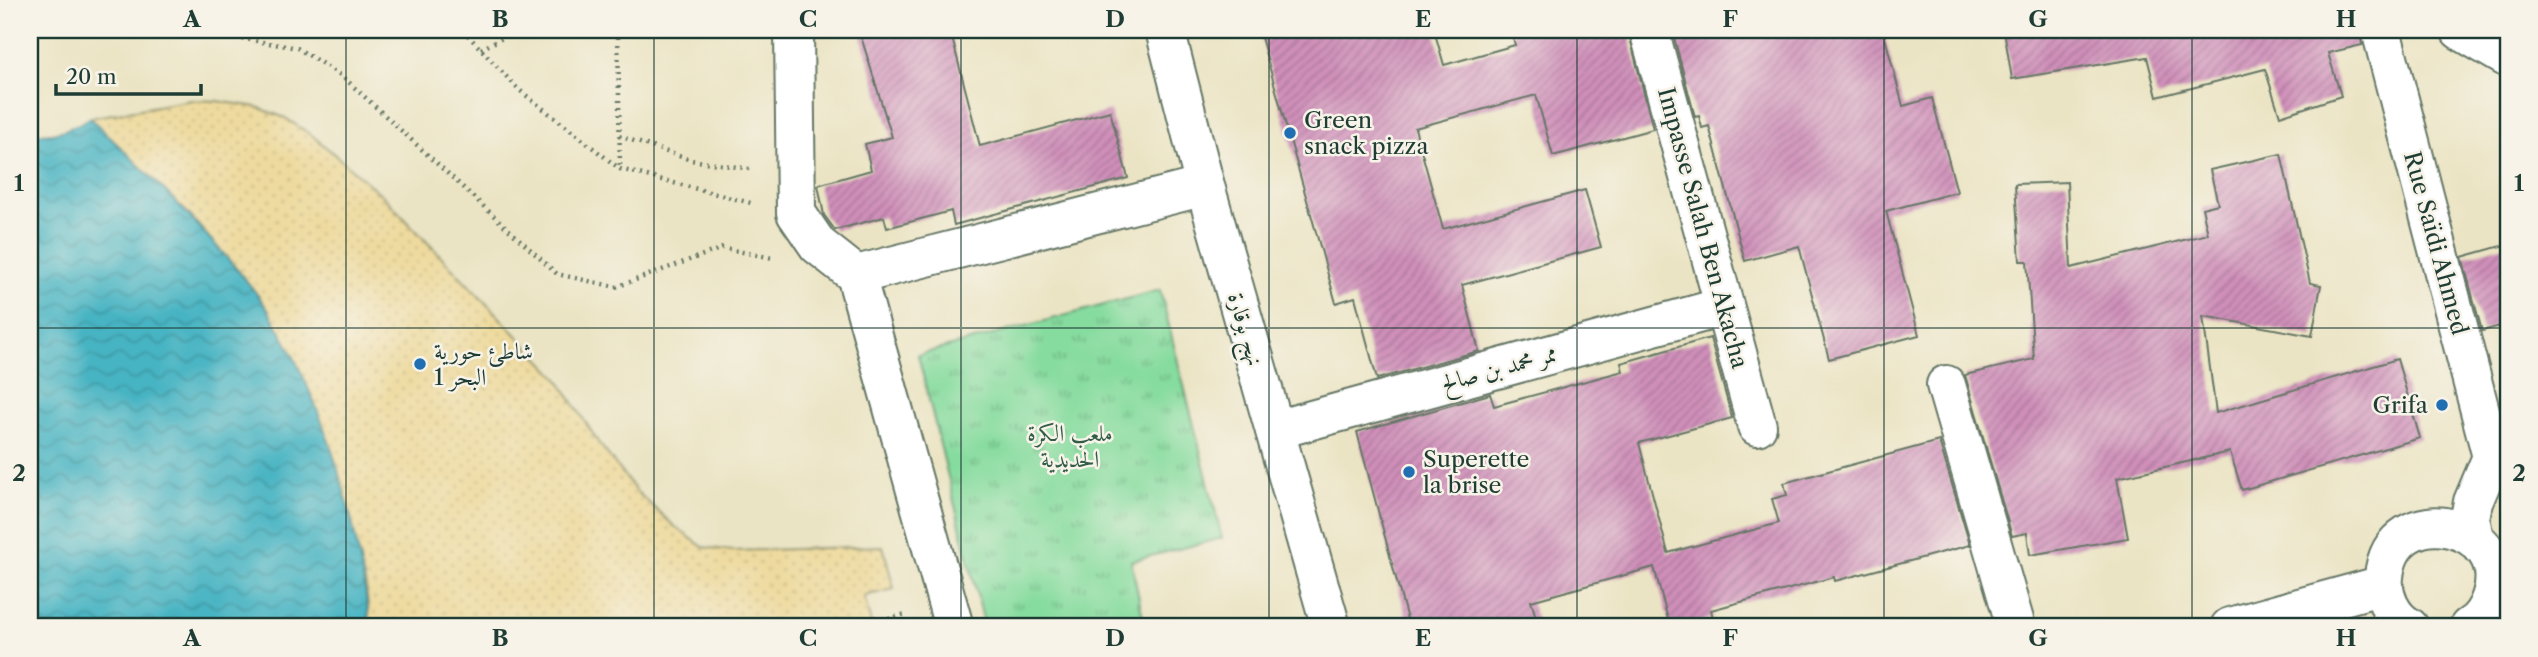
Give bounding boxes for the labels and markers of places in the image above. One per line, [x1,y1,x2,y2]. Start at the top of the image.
place label: Green snack pizza [1304,106,1429,160]
marker: Green snack pizza [1282,125,1298,141]
place label: شاطئ حورية البحر 1 [434,337,533,392]
marker: شاطئ حورية البحر 1 [412,356,428,372]
place label: Grifa [2372,391,2429,419]
marker: Grifa [2434,397,2450,413]
place label: Superette la brise [1423,445,1529,499]
marker: Superette la brise [1401,464,1417,480]

